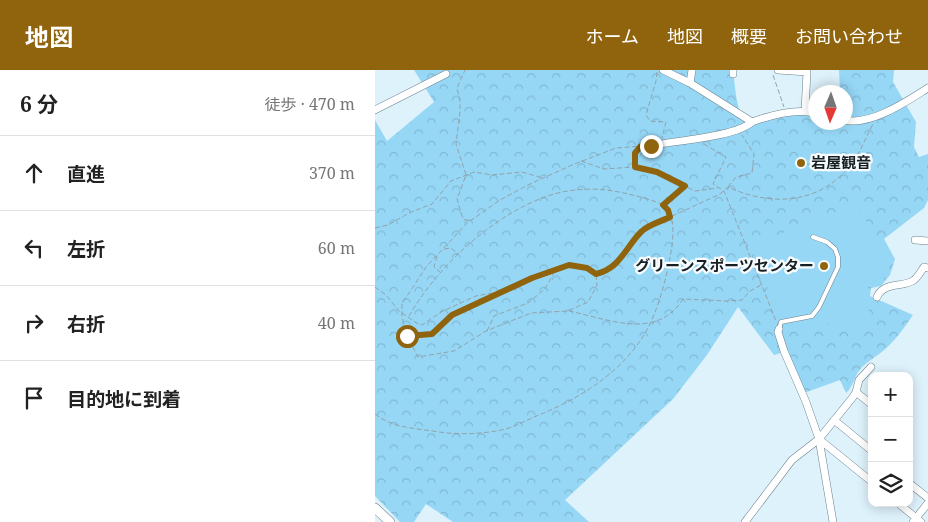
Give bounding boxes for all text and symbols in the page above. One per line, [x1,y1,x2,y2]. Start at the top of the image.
text: 地図 [25,20,73,53]
text: ホーム [586,24,639,48]
text: 地図 [667,24,703,48]
text: 概要 [731,24,767,48]
text: お問い合わせ [795,24,903,48]
north arrow [808,85,853,130]
text: 6 分 [20,90,58,118]
text: 徒歩 · 470 m [265,93,355,115]
route end [640,135,663,158]
place label: 岩屋観音 [811,152,871,172]
marker: 岩屋観音 [795,157,807,169]
icon: ahead [20,159,48,187]
text: 直進 [67,161,105,187]
text: 370 m [309,162,355,184]
icon: left [20,234,48,262]
text: 左折 [67,236,105,262]
text: 60 m [318,237,355,259]
place label: グリーンスポーツセンター [635,255,814,275]
marker: グリーンスポーツセンター [818,260,830,272]
icon: right [20,309,48,337]
text: 右折 [67,311,105,337]
text: 40 m [318,312,355,334]
route start [396,325,419,348]
map controls [868,372,913,507]
button: + [868,372,913,417]
icon: arrive [20,384,48,412]
text: 目的地に到着 [67,386,181,412]
button: − [868,417,913,462]
button: layers [868,462,913,507]

